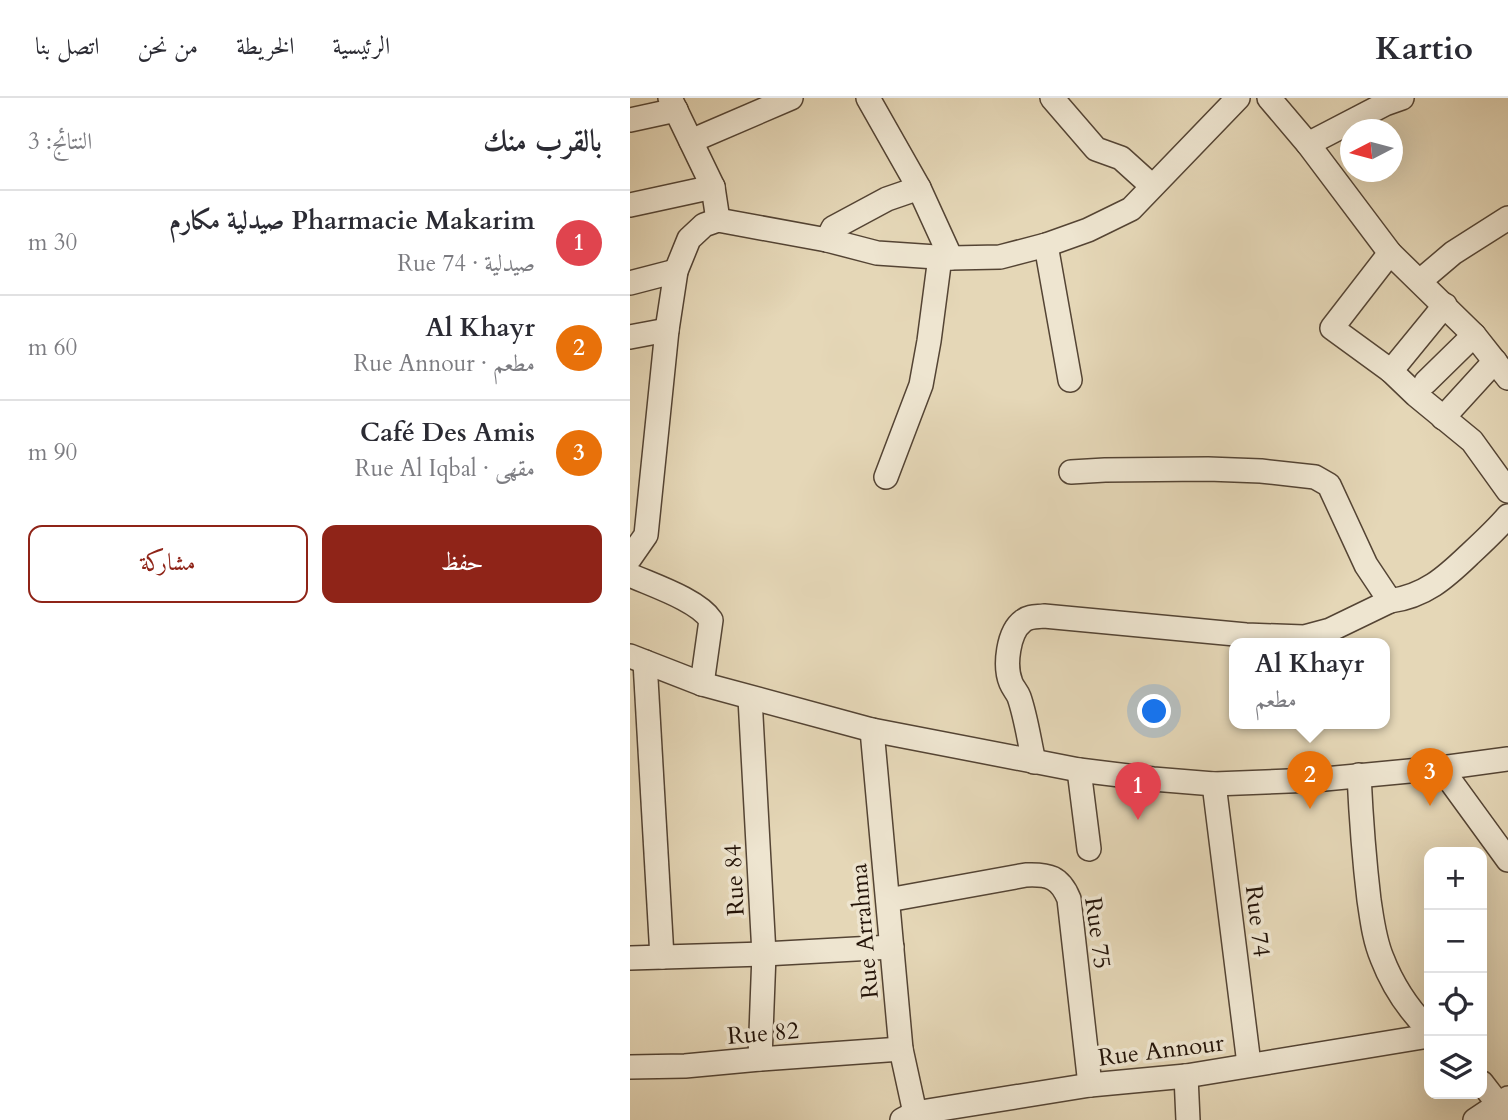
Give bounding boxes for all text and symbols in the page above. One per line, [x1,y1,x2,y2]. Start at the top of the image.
text: Kartio [1375,26,1473,71]
text: اتصل بنا [35,30,99,63]
text: من نحن [137,30,198,63]
text: الخريطة [236,30,295,63]
text: الرئيسية [333,30,390,63]
north arrow [1340,119,1403,182]
text: بالقرب منك [483,121,602,162]
text: النتائج: 3 [28,126,92,157]
text: Pharmacie Makarim صيدلية مكارم [169,203,535,238]
text: 30 m [28,227,77,258]
text: 1 [573,227,585,258]
text: صيدلية · Rue 74 [397,248,535,279]
text: Al Khayr [425,310,535,345]
text: 60 m [28,332,77,363]
text: 2 [573,332,585,363]
text: مطعم · Rue Annour [354,348,535,379]
text: Café Des Amis [360,415,535,450]
text: 90 m [28,437,77,468]
text: 3 [573,437,585,468]
text: مقهى · Rue Al Iqbal [355,453,535,484]
button: مشاركة [28,525,308,603]
button: حفظ [322,525,602,603]
popup [1229,638,1390,729]
text: Al Khayr [1255,646,1364,681]
text: مطعم [1255,684,1297,715]
your location [1137,694,1171,728]
pin: 3 [1407,748,1453,806]
pin: 2 [1287,751,1333,809]
pin: 1 [1115,762,1161,820]
street label: Rue 84 [716,843,753,917]
map controls [1424,847,1487,1099]
button: + [1424,847,1487,910]
street label: Rue Arrahma [842,861,887,1000]
street label: Rue 74 [1237,883,1278,959]
street label: Rue 75 [1076,895,1119,971]
button: − [1424,910,1487,973]
button: locate [1424,973,1487,1036]
street label: Rue 82 [726,1014,800,1053]
street label: Rue Annour [1096,1026,1226,1075]
button: layers [1424,1036,1487,1099]

